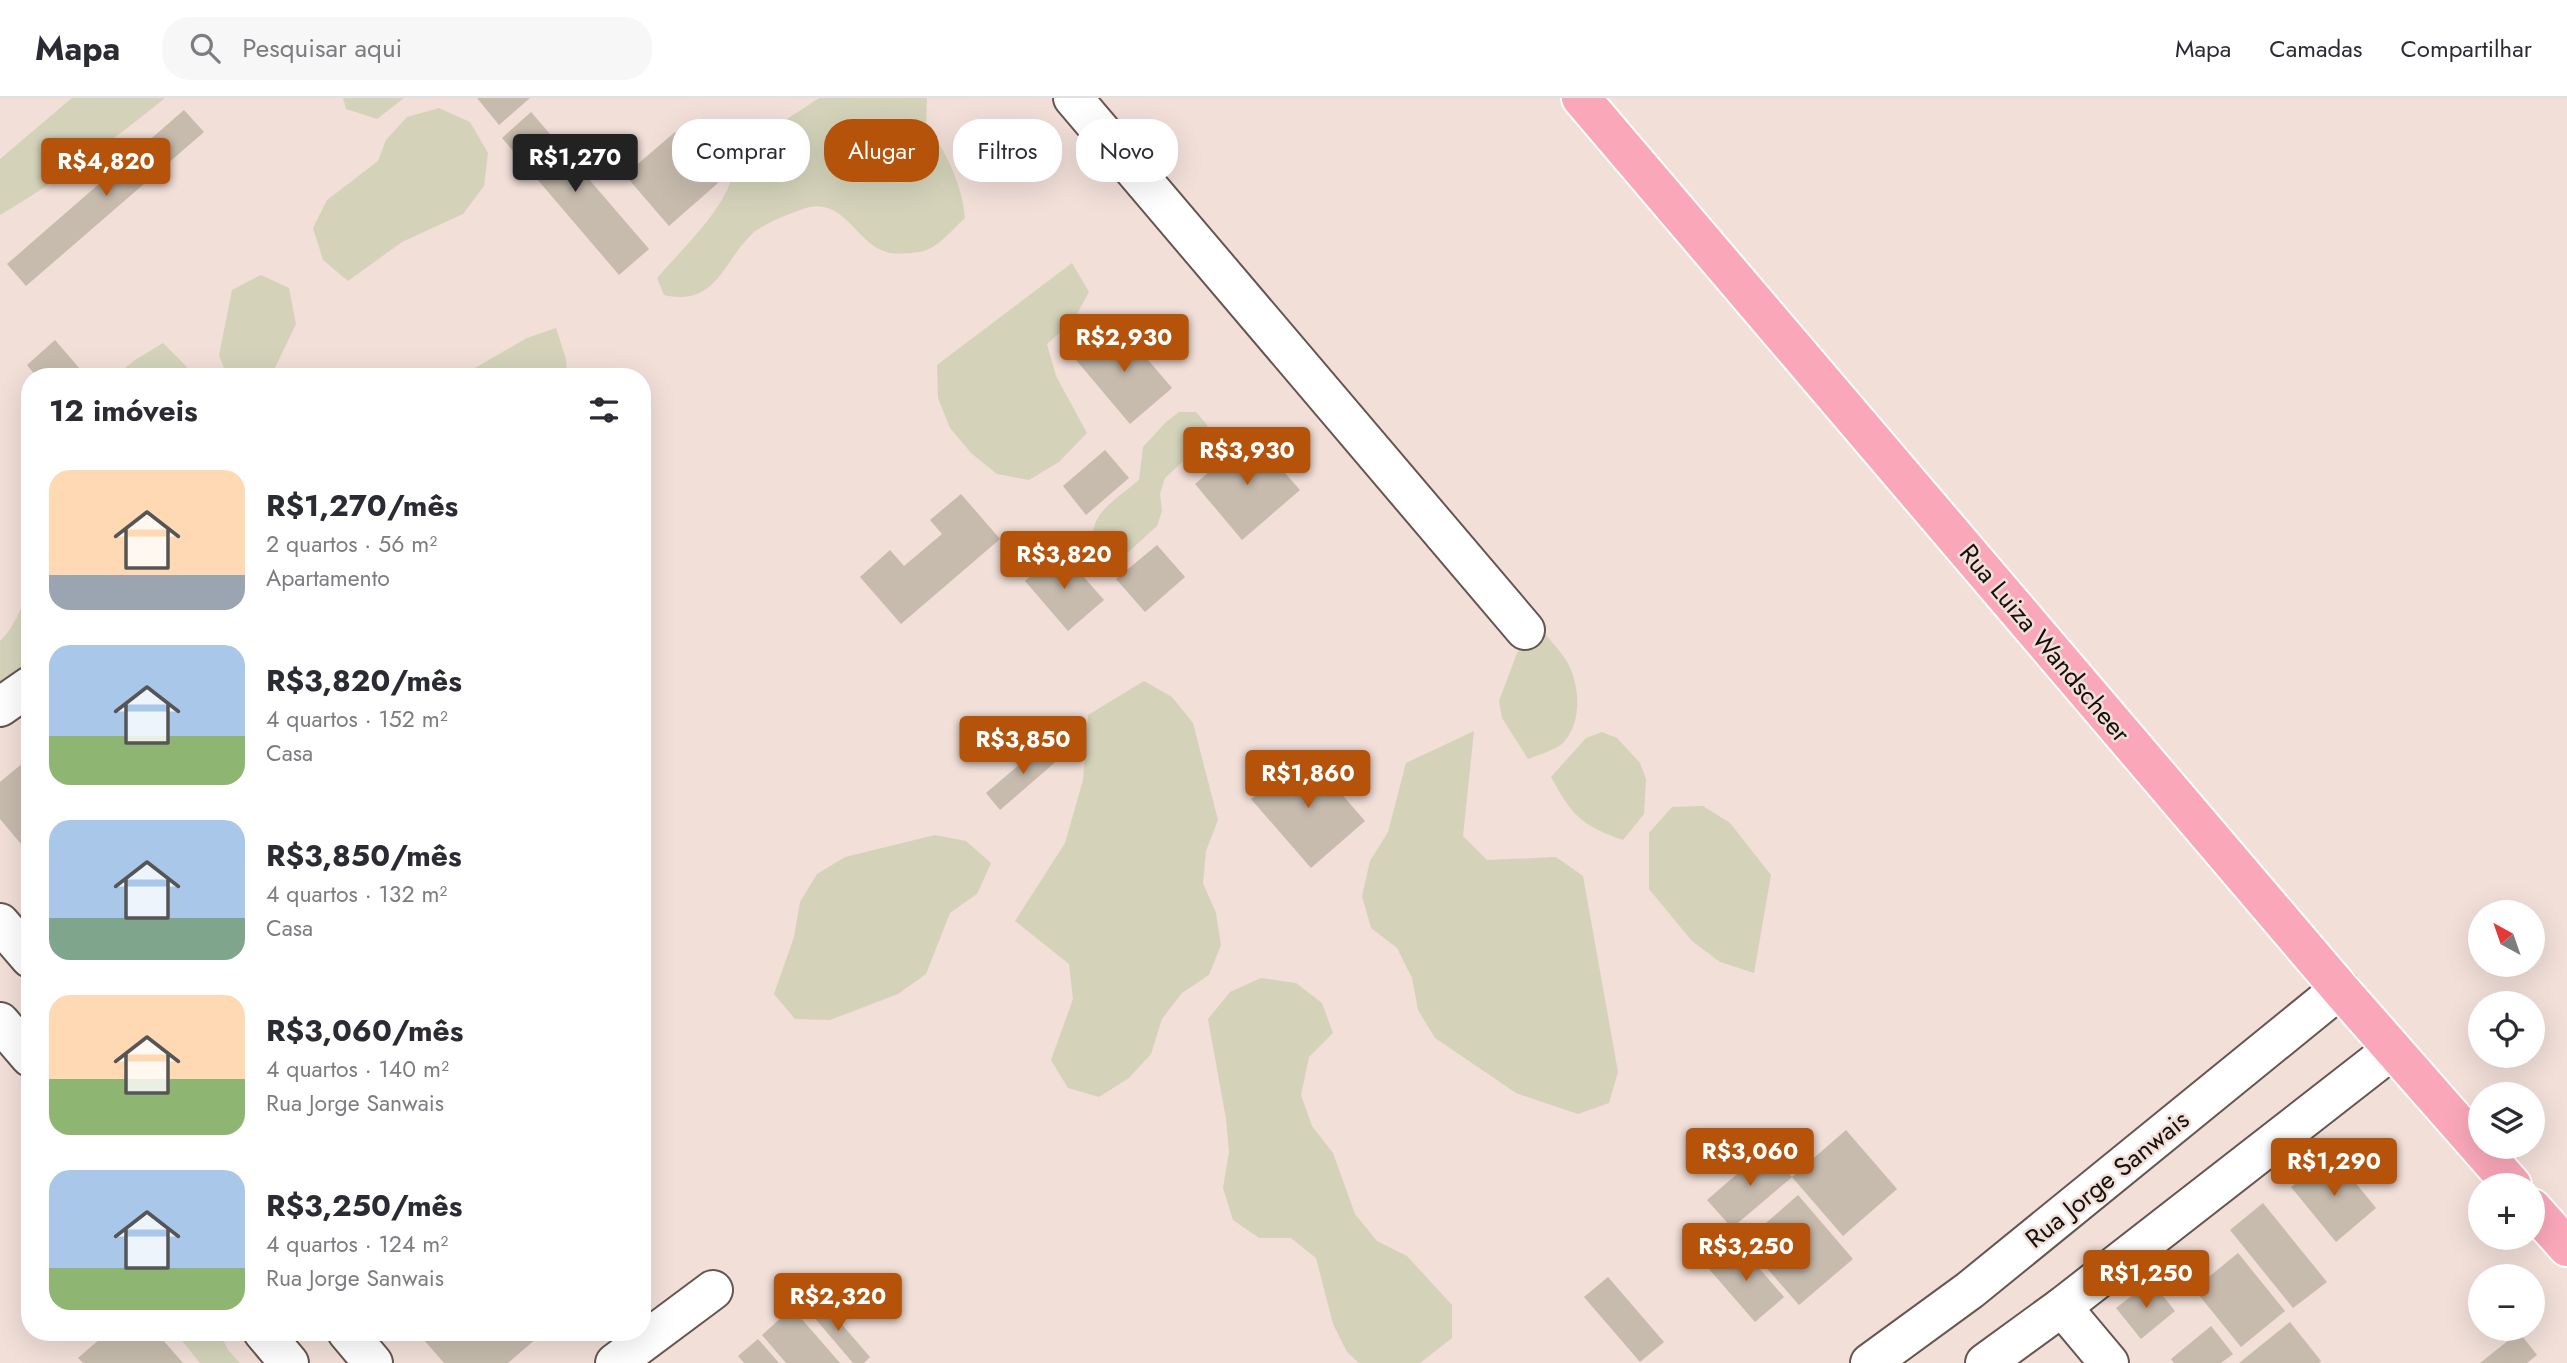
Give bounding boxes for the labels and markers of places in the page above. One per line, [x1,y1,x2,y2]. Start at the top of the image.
pin: R$1,270 [510,134,640,194]
pin: R$4,820 [41,139,171,198]
pin: R$2,930 [1059,314,1189,374]
pin: R$3,930 [1182,428,1312,487]
pin: R$3,820 [999,532,1129,591]
pin: R$3,850 [958,716,1088,776]
pin: R$1,860 [1243,750,1373,810]
pin: R$3,060 [1685,1128,1815,1188]
pin: R$1,290 [2269,1138,2399,1198]
pin: R$3,250 [1681,1224,1811,1283]
pin: R$1,250 [2081,1250,2211,1310]
pin: R$2,320 [773,1274,903,1333]

